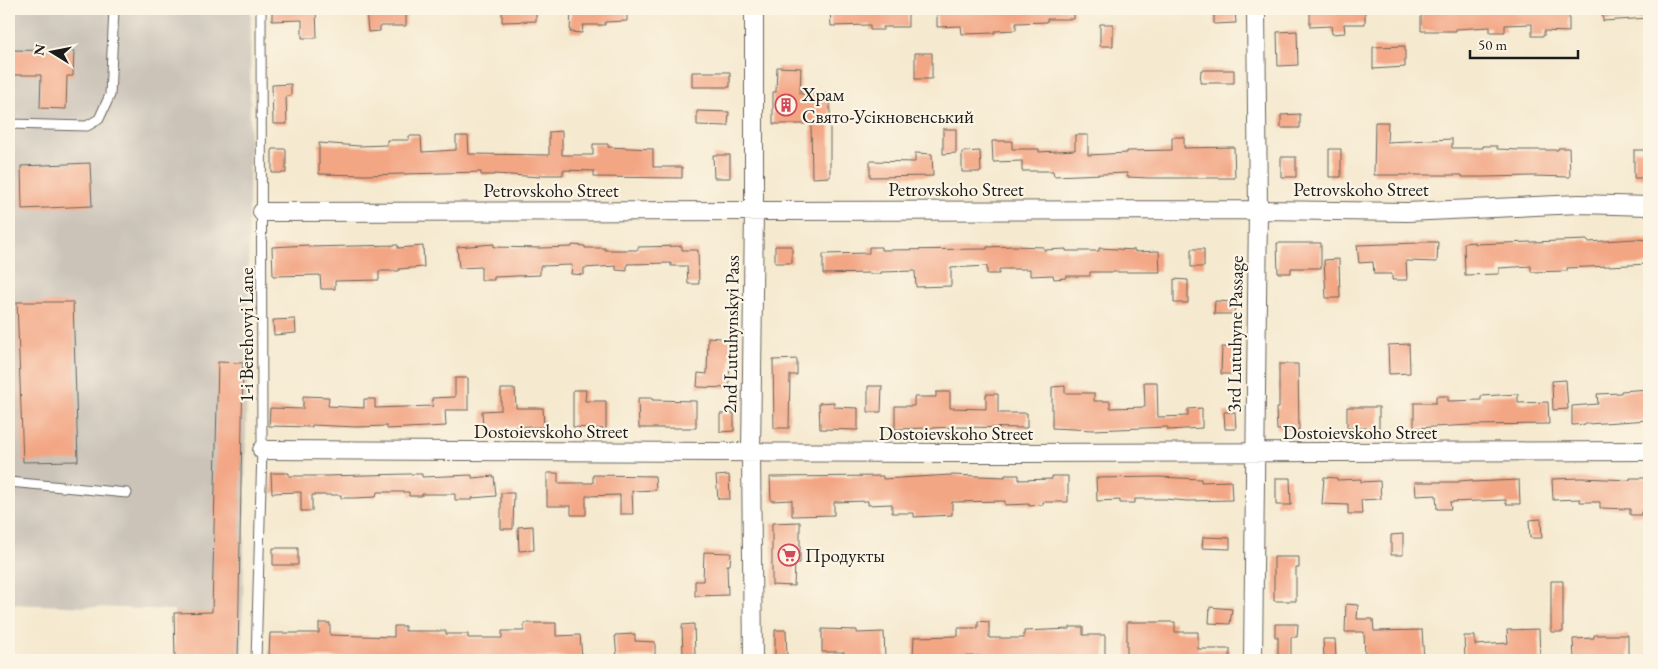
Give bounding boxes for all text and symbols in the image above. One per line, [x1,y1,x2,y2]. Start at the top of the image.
north arrow [28,28,78,78]
scale bar [1470,28,1578,60]
text: 50 m [1478,35,1507,54]
text: N [29,42,49,57]
place label: Храм Свято-Усікновенський [801,82,974,129]
building icon: Храм Свято-Усікновенський [774,93,798,117]
street label: Petrovskoho Street [888,177,1024,202]
street label: Petrovskoho Street [1293,177,1429,202]
street label: Petrovskoho Street [483,178,619,203]
street label: 2nd Lutuhynskyi Pass [717,255,745,413]
street label: 3rd Lutuhyne Passage [1221,255,1249,413]
street label: 1-i Berehovyi Lane [234,267,259,403]
street label: Dostoievskoho Street [474,419,628,444]
street label: Dostoievskoho Street [1283,420,1437,445]
street label: Dostoievskoho Street [879,421,1033,446]
supermarket icon: Продукты [777,543,801,567]
place label: Продукты [805,543,885,568]

